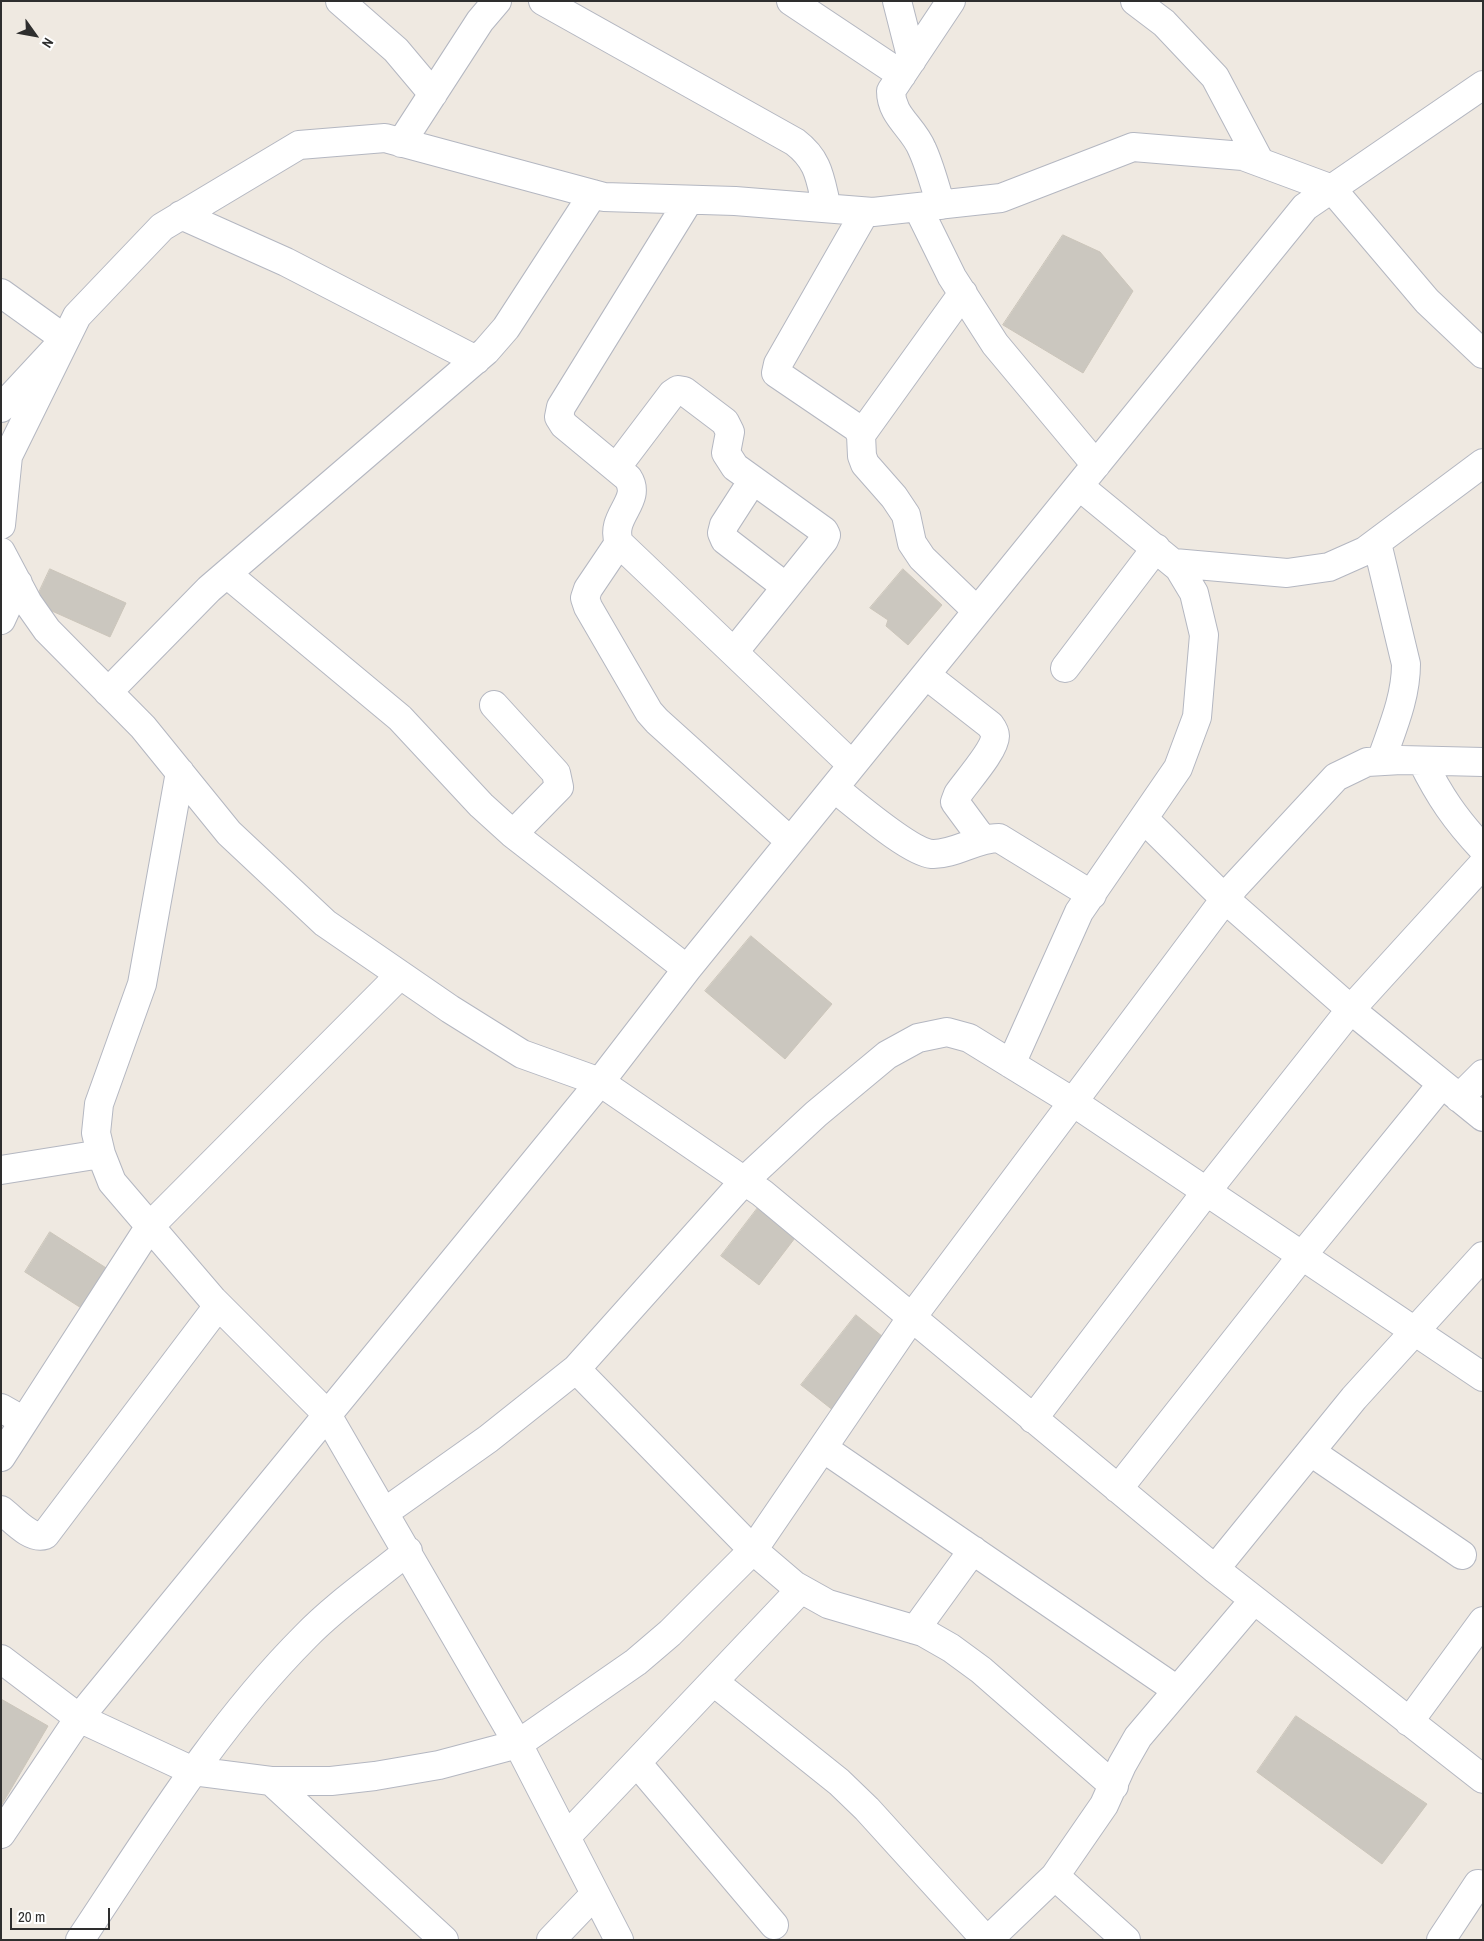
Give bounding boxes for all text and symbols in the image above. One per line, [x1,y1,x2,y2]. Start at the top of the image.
north arrow [10,10,60,60]
text: N [38,35,58,51]
scale bar [12,1898,112,1930]
text: 20 m [18,1906,45,1927]

